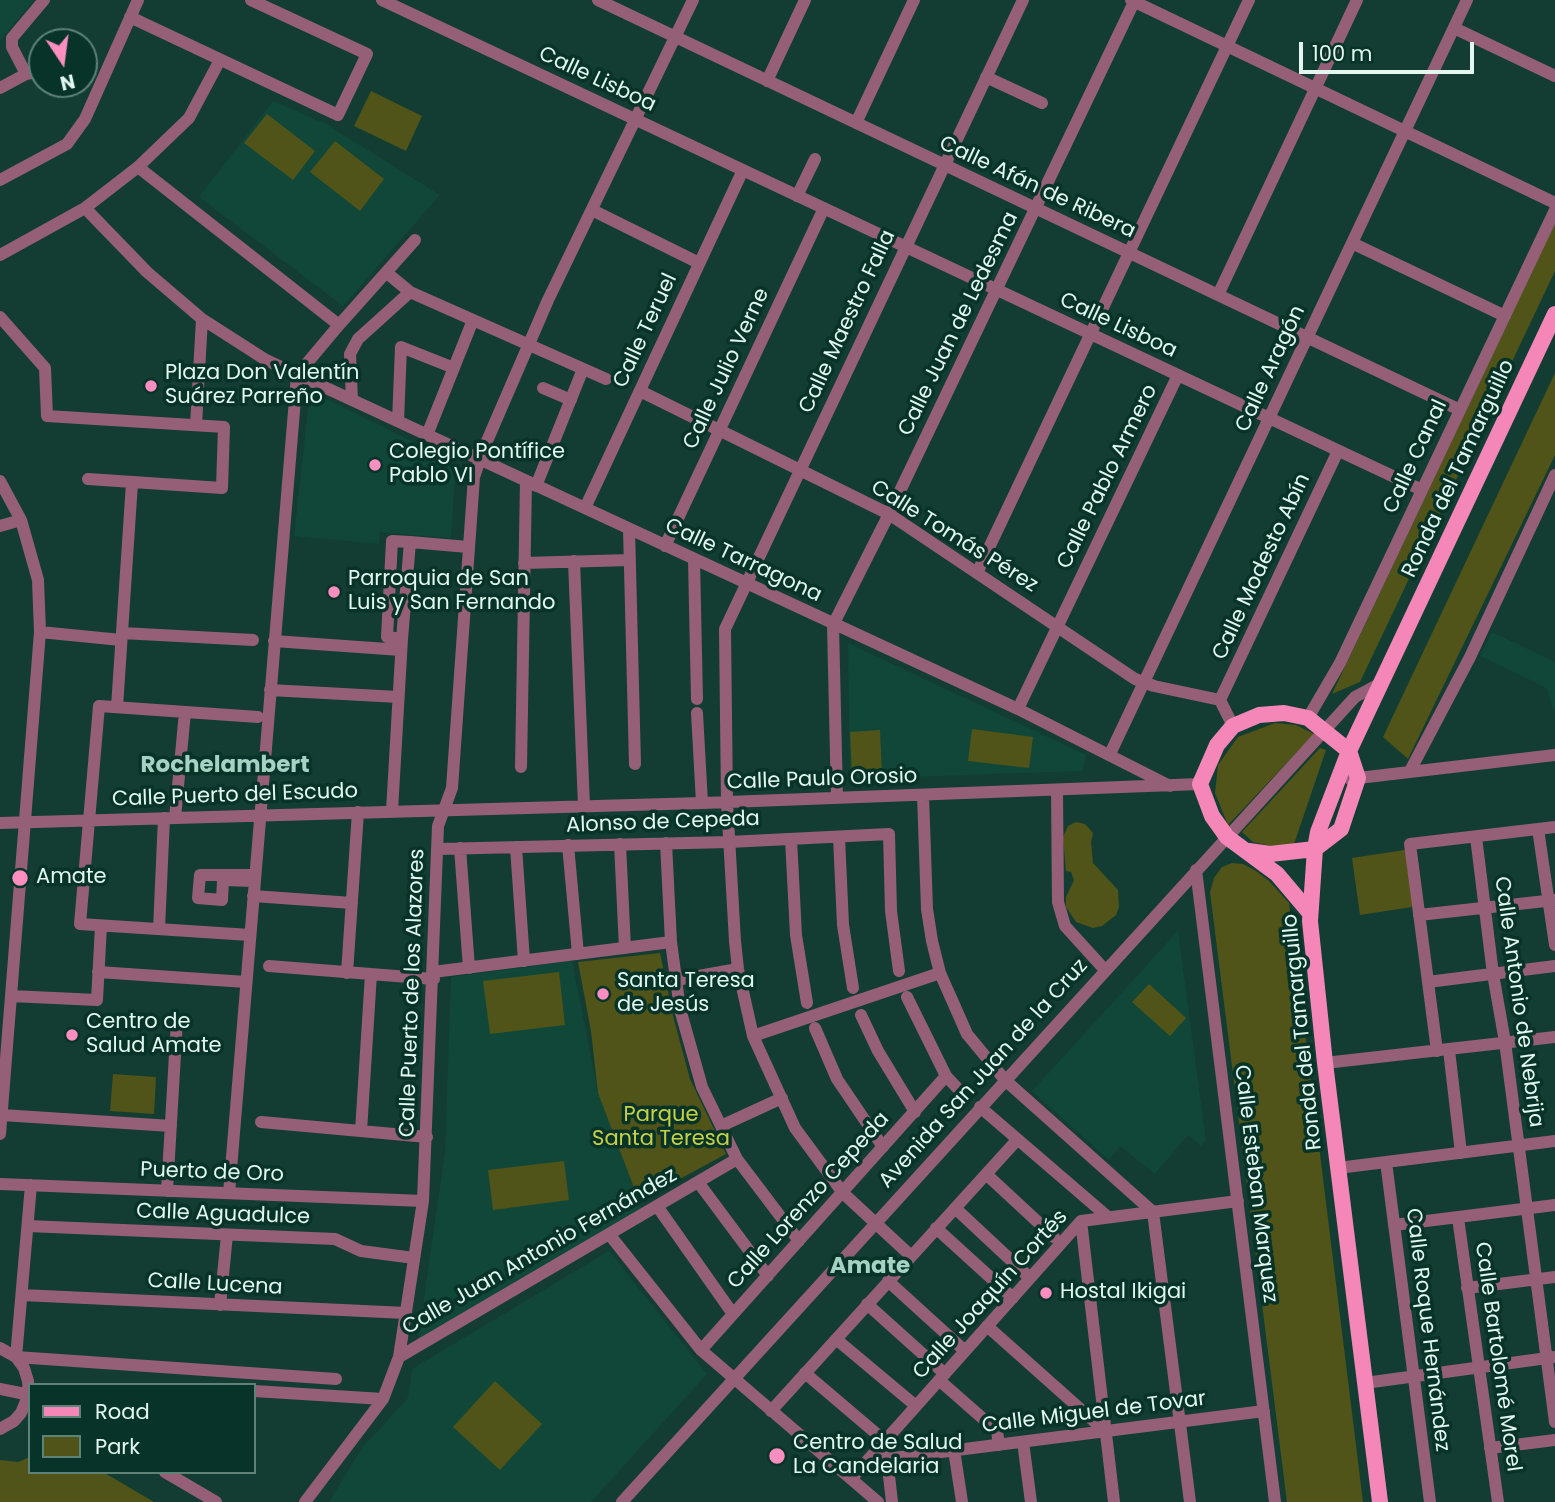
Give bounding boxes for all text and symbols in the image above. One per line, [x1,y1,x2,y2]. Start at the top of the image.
north arrow [28,28,98,98]
scale bar [1303,28,1478,72]
text: 100 m [1312,39,1372,68]
street label: Calle Lisboa [534,42,660,118]
text: N [57,67,77,97]
street label: Calle Afán de Ribera [935,131,1139,245]
street label: Calle Juan de Ledesma [894,208,1024,440]
street label: Calle Maestro Falla [794,226,902,418]
street label: Calle Teruel [609,270,683,392]
street label: Calle Julio Verne [679,284,775,454]
street label: Calle Lisboa [1055,288,1181,364]
street label: Calle Aragón [1231,302,1311,436]
street label: Ronda del Tamarguillo [1397,356,1521,582]
place label: Plaza Don Valentín Suárez Parreño [165,361,359,411]
marker: Plaza Don Valentín Suárez Parreño [143,378,159,394]
street label: Calle Pablo Armero [1052,381,1164,573]
street label: Calle Canal [1379,396,1453,518]
place label: Colegio Pontífice Pablo VI [389,440,565,490]
marker: Colegio Pontífice Pablo VI [367,457,383,473]
street label: Calle Modesto Abín [1208,470,1316,664]
street label: Calle Tomás Pérez [866,475,1042,599]
street label: Calle Tarragona [661,514,825,608]
place label: Parroquia de San Luis y San Fernando [348,567,555,617]
marker: Parroquia de San Luis y San Fernando [326,584,342,600]
district label: Rochelambert [141,752,309,780]
street label: Calle Paulo Orosio [726,764,918,796]
street label: Calle Puerto del Escudo [112,779,358,813]
street label: Alonso de Cepeda [566,807,760,839]
street label: Calle Puerto de los Alazores [395,848,431,1138]
place label: Amate [36,865,107,891]
marker: Amate [10,868,30,888]
street label: Calle Antonio de Nebrija [1488,875,1548,1129]
street label: Ronda del Tamarguillo [1278,913,1328,1151]
street label: Avenida San Juan de la Cruz [874,954,1094,1194]
place label: Santa Teresa de Jesús [617,969,755,1019]
marker: Santa Teresa de Jesús [595,986,611,1002]
place label: Centro de Salud Amate [86,1010,222,1060]
marker: Centro de Salud Amate [64,1027,80,1043]
street label: Calle Esteban Marquez [1228,1064,1282,1304]
park label: Parque Santa Teresa [592,1103,730,1153]
street label: Calle Lorenzo Cepeda [723,1107,895,1295]
street label: Puerto de Oro [140,1158,284,1188]
street label: Calle Juan Antonio Fernández [398,1163,682,1341]
street label: Calle Aguadulce [136,1199,310,1231]
street label: Calle Joaquín Cortés [908,1205,1074,1385]
street label: Calle Roque Hernández [1400,1207,1454,1453]
street label: Calle Bartolomé Morel [1468,1240,1526,1474]
district label: Amate [830,1253,910,1281]
street label: Calle Lucena [147,1269,283,1301]
place label: Hostal Ikigai [1060,1280,1186,1306]
marker: Hostal Ikigai [1038,1285,1054,1301]
legend [28,1383,256,1474]
street label: Calle Miguel de Tovar [981,1387,1207,1439]
text: Road [95,1397,150,1426]
place label: Centro de Salud La Candelaria [793,1431,962,1481]
text: Park [95,1432,140,1461]
marker: Centro de Salud La Candelaria [767,1446,787,1466]

